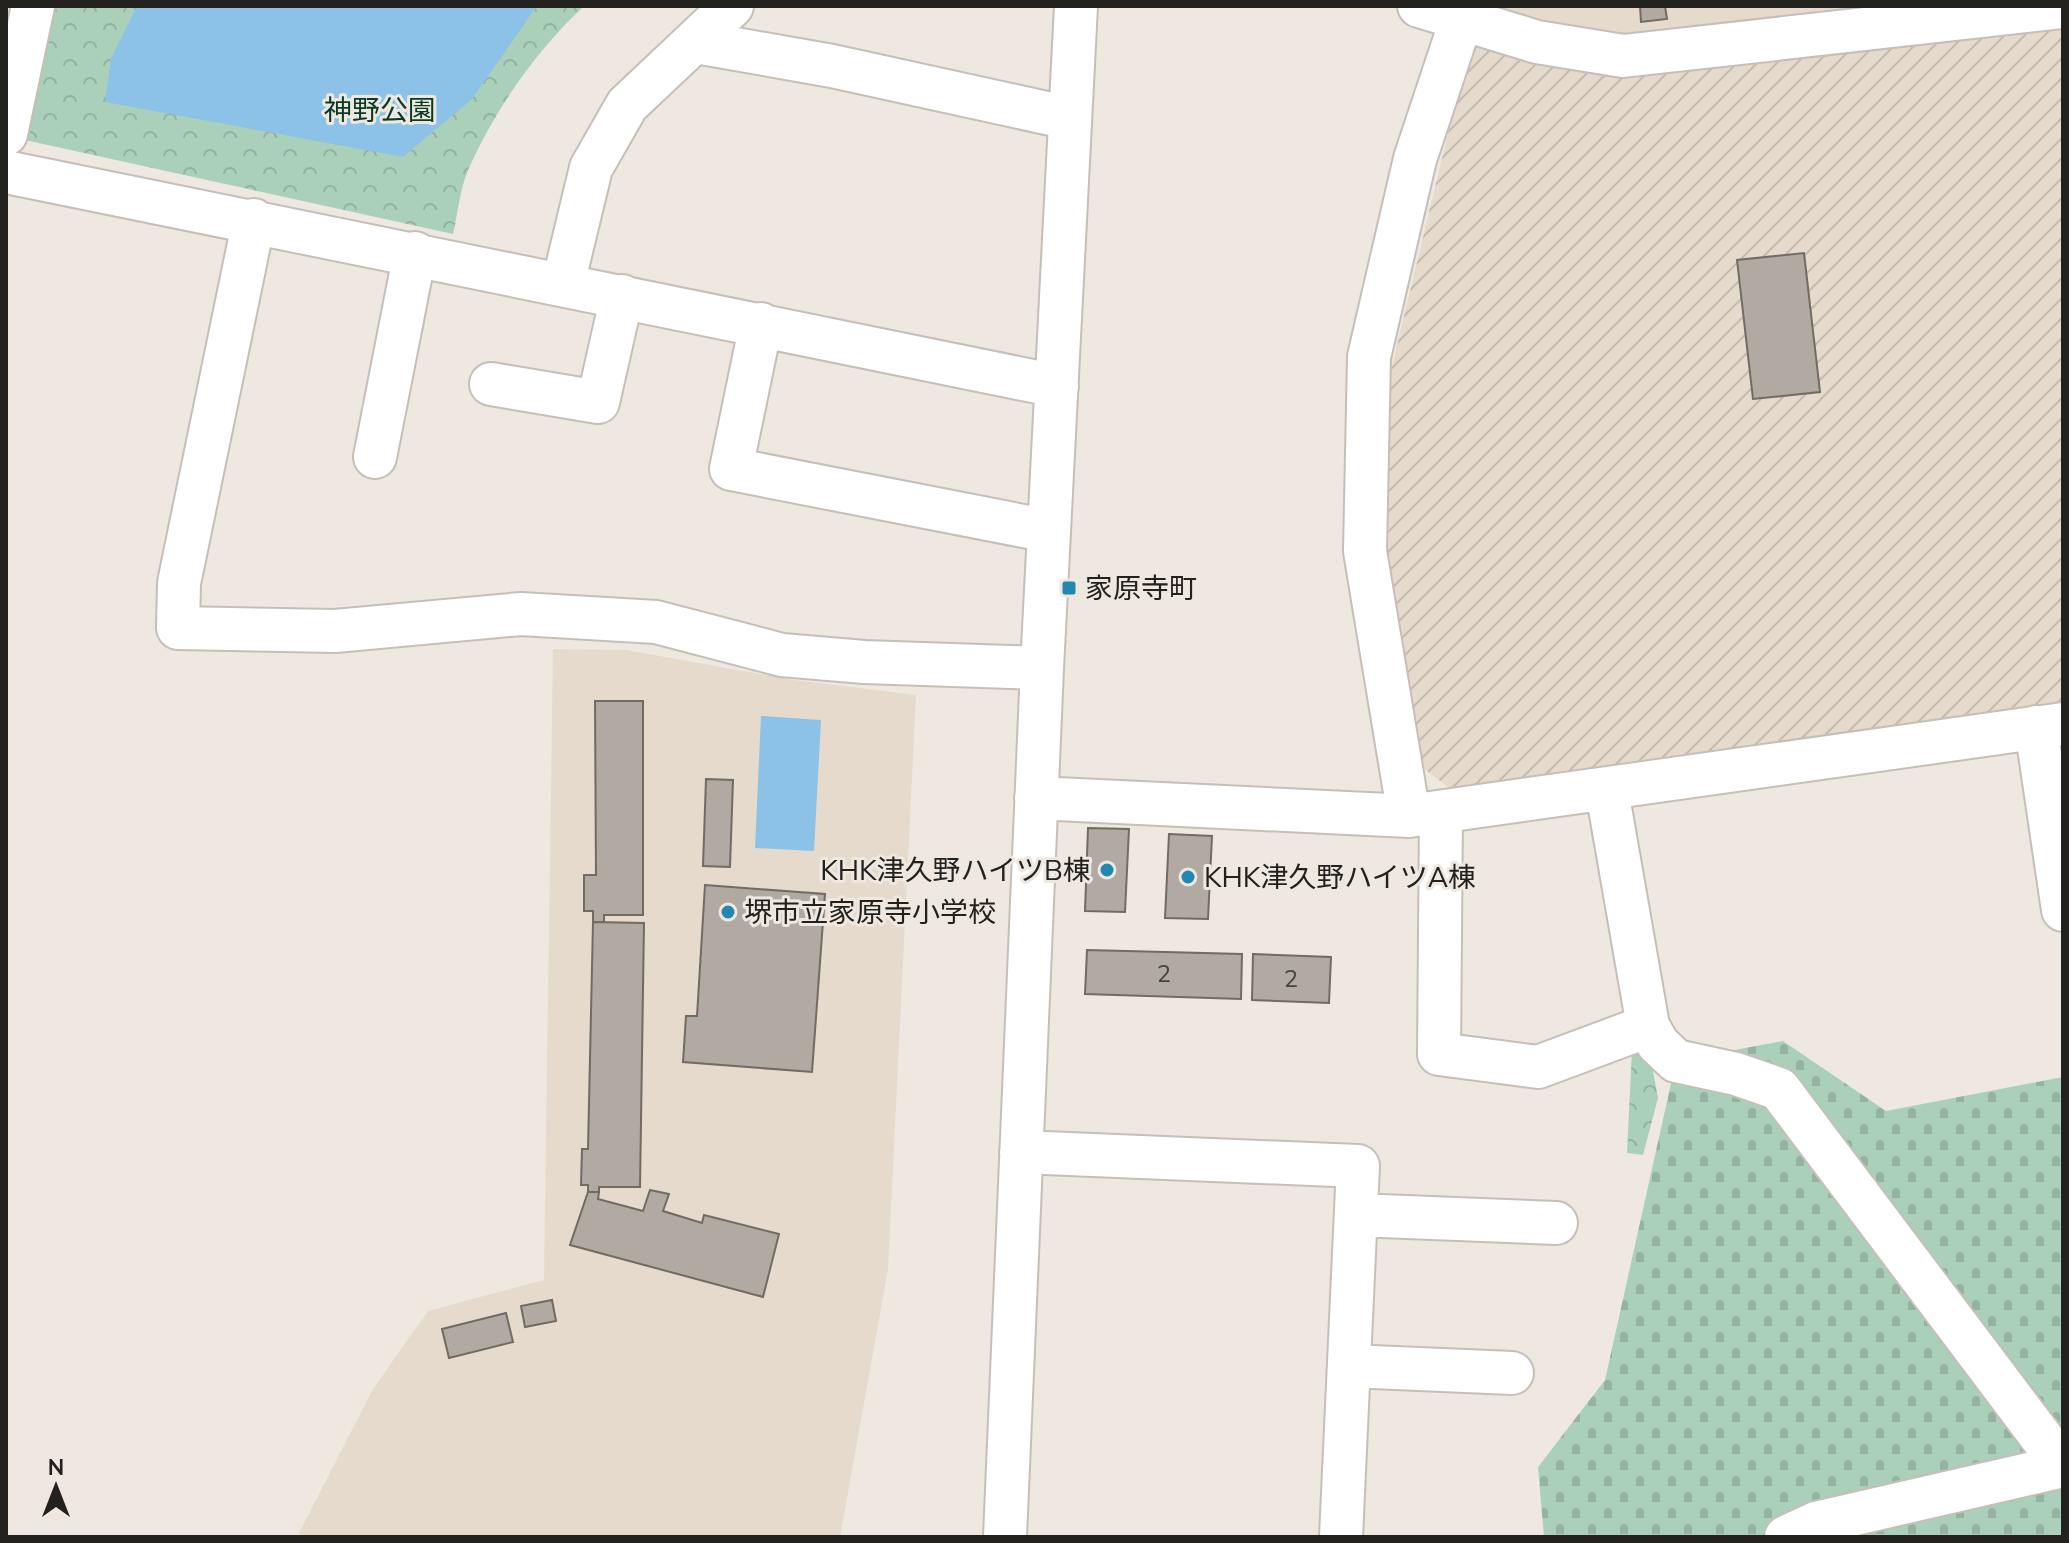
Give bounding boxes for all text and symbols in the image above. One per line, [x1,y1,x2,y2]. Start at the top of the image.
park label: 神野公園 [324,92,436,130]
place label: 家原寺町 [1085,570,1197,608]
marker: 家原寺町 [1060,579,1078,597]
place label: KHK津久野ハイツB棟 [820,852,1091,890]
place label: KHK津久野ハイツA棟 [1204,859,1476,897]
marker: KHK津久野ハイツB棟 [1098,861,1116,879]
marker: KHK津久野ハイツA棟 [1179,868,1197,886]
place label: 堺市立家原寺小学校 [744,894,996,932]
marker: 堺市立家原寺小学校 [719,903,737,921]
house number: 2 [1157,958,1171,990]
house number: 2 [1284,963,1298,995]
north arrow [16,1447,96,1527]
text: N [48,1453,64,1483]

